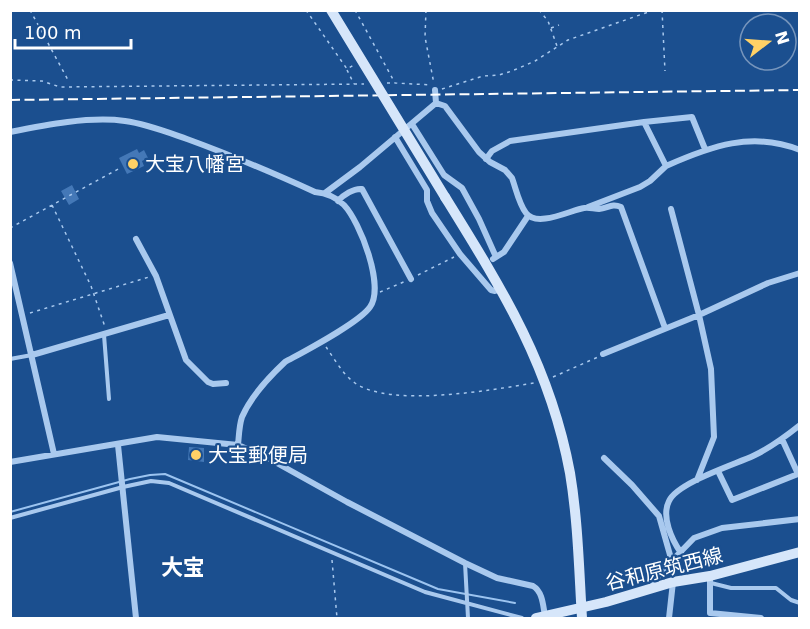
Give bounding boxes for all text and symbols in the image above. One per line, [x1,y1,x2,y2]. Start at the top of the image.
scale bar [15,12,130,50]
north arrow [738,12,798,72]
text: 100 m [24,22,82,43]
text: N [771,29,793,47]
place label: 大宝八幡宮 [145,152,245,176]
marker: 大宝八幡宮 [126,157,140,171]
place label: 大宝郵便局 [208,443,308,467]
marker: 大宝郵便局 [189,448,203,462]
street label: 谷和原筑西線 [603,543,725,595]
district label: 大宝 [161,555,205,580]

